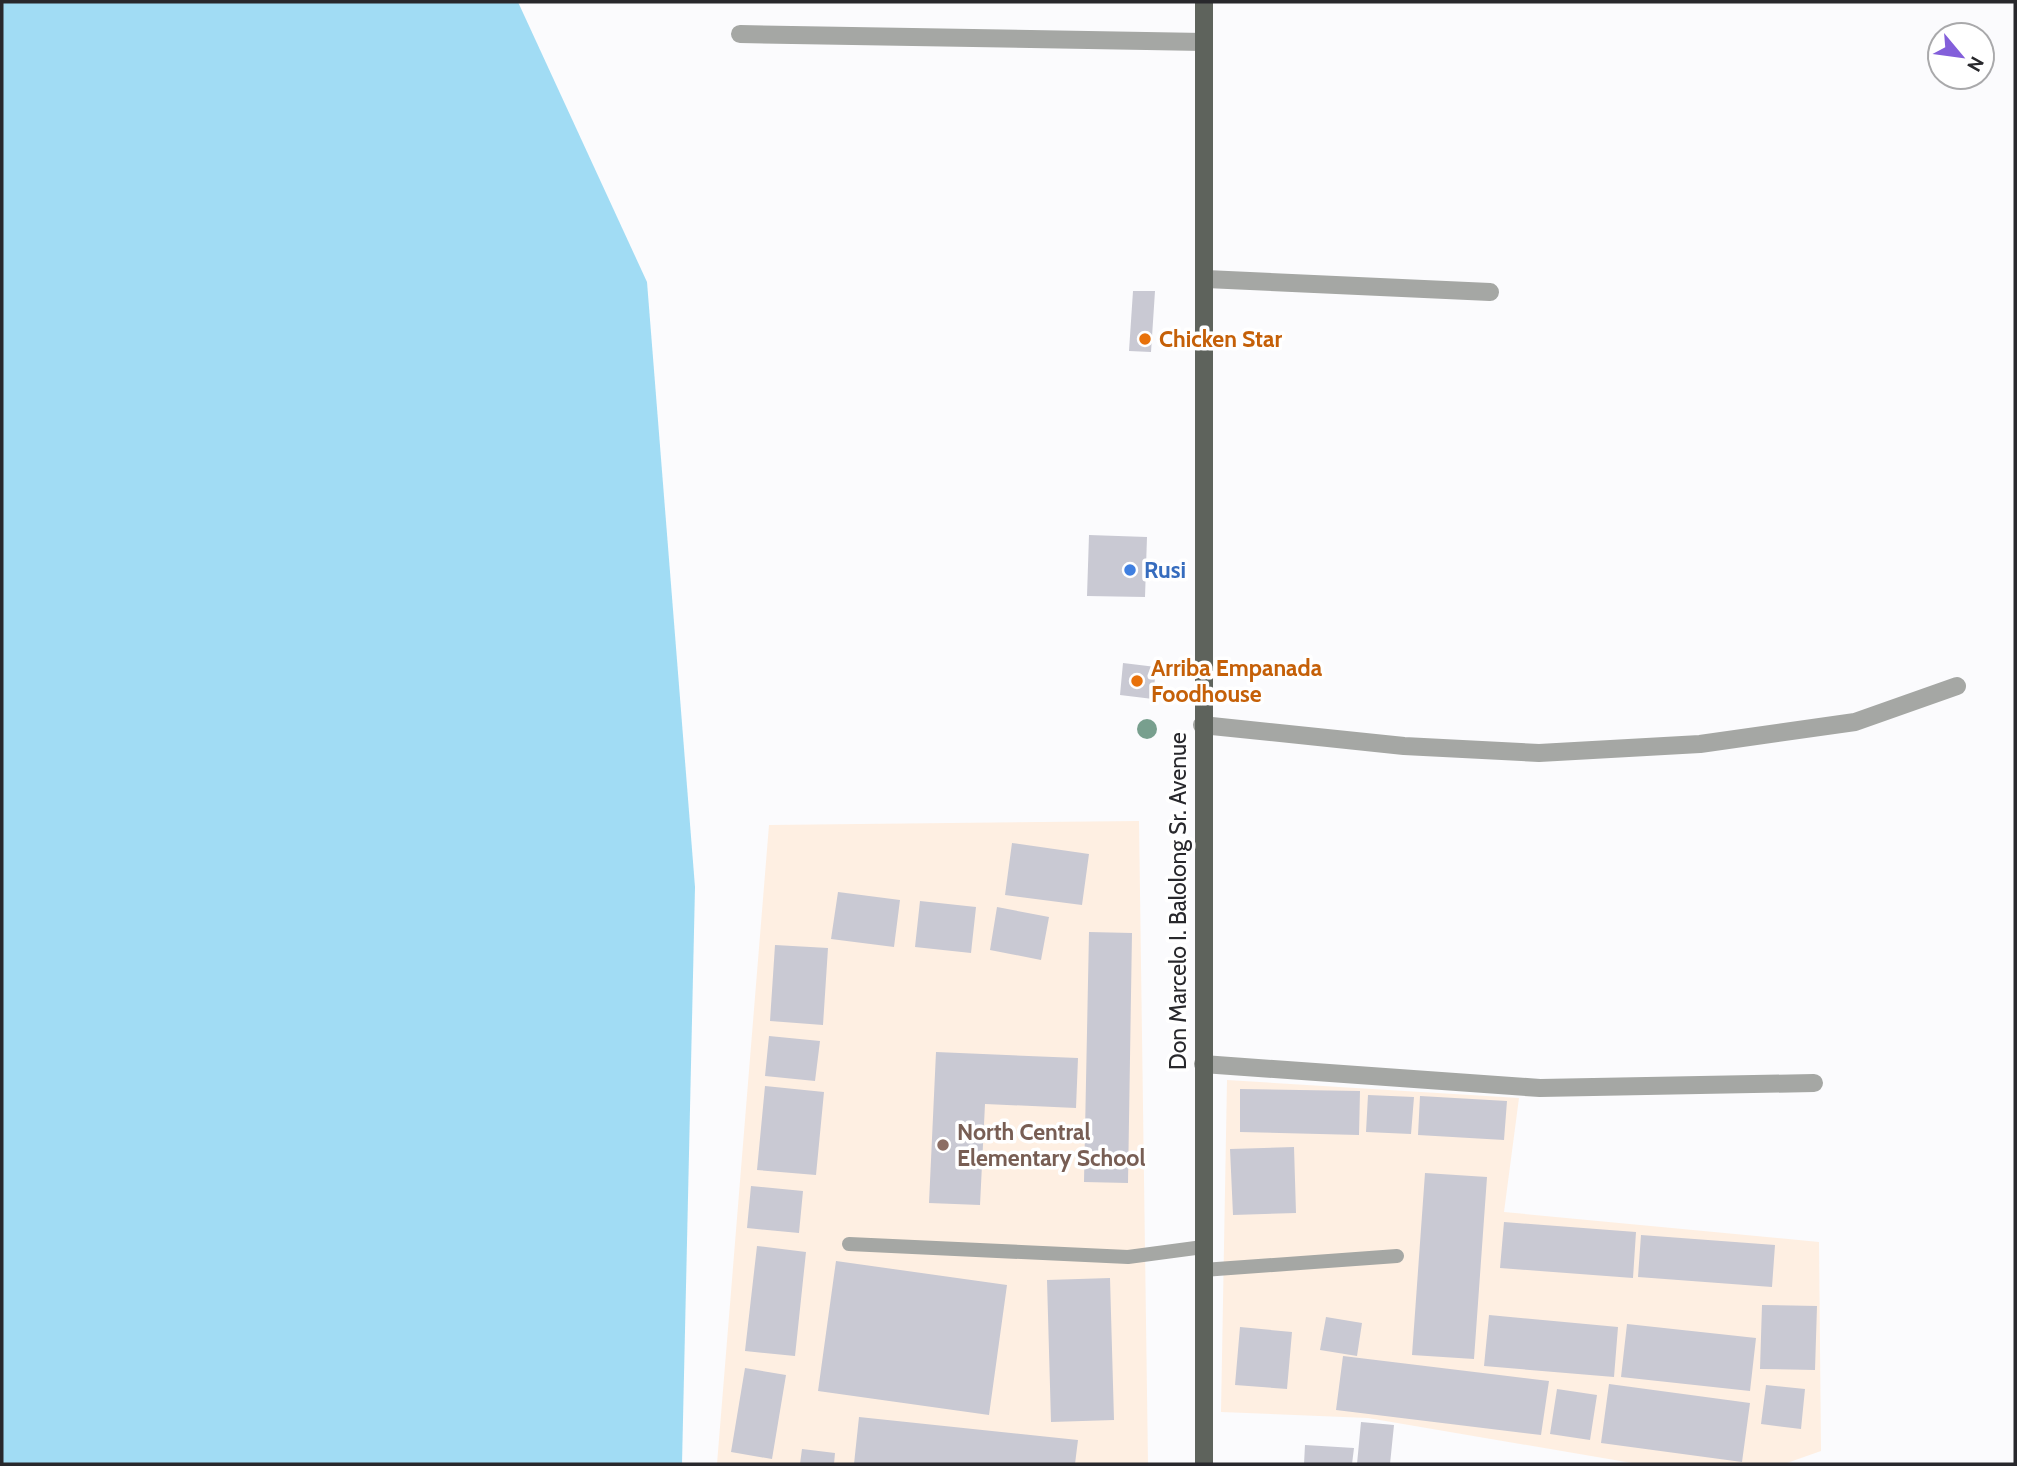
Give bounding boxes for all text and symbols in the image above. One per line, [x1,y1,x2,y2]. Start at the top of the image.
north arrow [1926,21,1996,91]
text: N [1962,53,1989,75]
place label: Chicken Star [1159,325,1282,353]
marker: Chicken Star [1137,331,1153,347]
place label: Rusi [1144,556,1186,584]
marker: Rusi [1122,562,1138,578]
place label: Arriba Empanada Foodhouse [1151,654,1323,708]
marker: Arriba Empanada Foodhouse [1129,673,1145,689]
street label: Don Marcelo I. Balolong Sr. Avenue [1164,732,1192,1070]
place label: North Central Elementary School [957,1118,1145,1172]
marker: North Central Elementary School [935,1137,951,1153]

